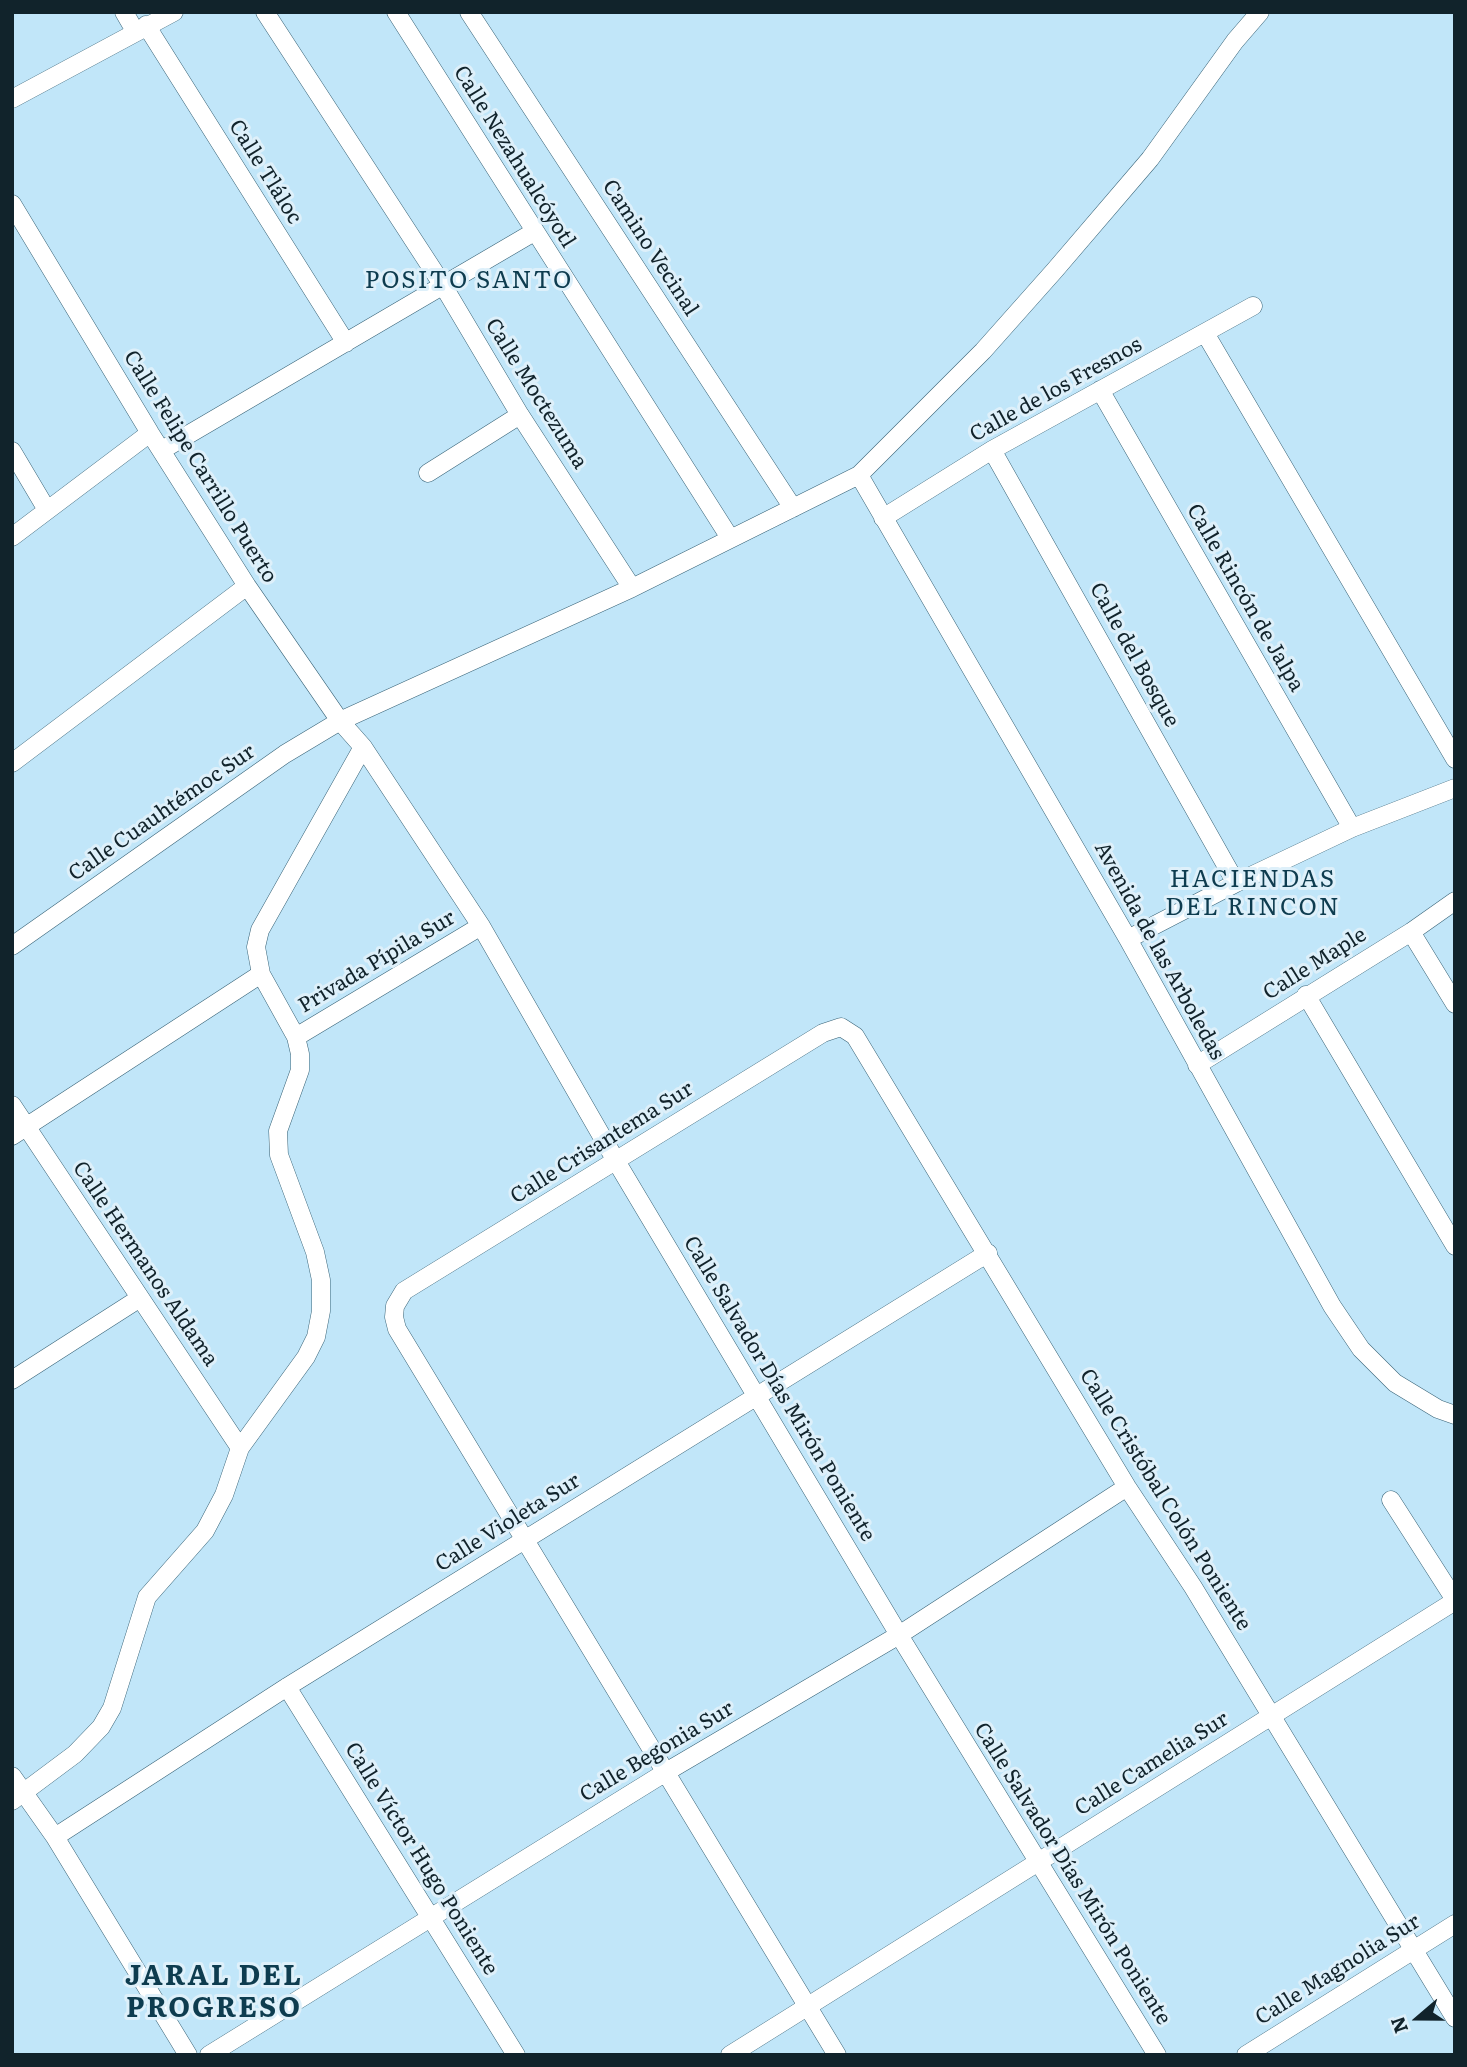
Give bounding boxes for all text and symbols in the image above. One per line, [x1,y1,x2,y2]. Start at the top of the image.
street label: Calle Nezahualcóyotl [448,61,580,253]
street label: Calle Tláloc [223,115,307,229]
street label: Camino Vecinal [597,175,703,321]
district label: POSITO SANTO [366,267,572,295]
street label: Calle Moctezuma [480,314,592,474]
street label: Calle de los Fresnos [966,332,1146,448]
street label: Calle Felipe Carrillo Puerto [118,346,282,588]
street label: Calle Rincón de Jalpa [1181,500,1309,696]
street label: Calle del Bosque [1084,578,1184,732]
street label: Calle Cuauhtémoc Sur [64,739,260,887]
street label: Avenida de las Arboledas [1088,838,1230,1064]
district label: HACIENDAS DEL RINCON [1166,866,1340,922]
street label: Privada Pípila Sur [294,905,460,1019]
street label: Calle Maple [1259,922,1371,1006]
street label: Calle Crisantema Sur [506,1076,698,1210]
street label: Calle Hermanos Aldama [67,1157,223,1371]
street label: Calle Salvador Días Mirón Poniente [678,1232,880,1546]
street label: Calle Cristóbal Colón Poniente [1074,1365,1256,1635]
street label: Calle Violeta Sur [431,1468,585,1578]
street label: Calle Begonia Sur [576,1696,738,1808]
street label: Calle Camelia Sur [1071,1707,1233,1821]
street label: Calle Salvador Días Mirón Poniente [968,1718,1176,2030]
street label: Calle Víctor Hugo Poniente [339,1738,503,1980]
street label: Calle Magnolia Sur [1251,1909,1425,2031]
district label: JARAL DEL PROGRESO [126,1960,302,2026]
north arrow [1383,1983,1453,2053]
text: N [1382,2013,1414,2037]

